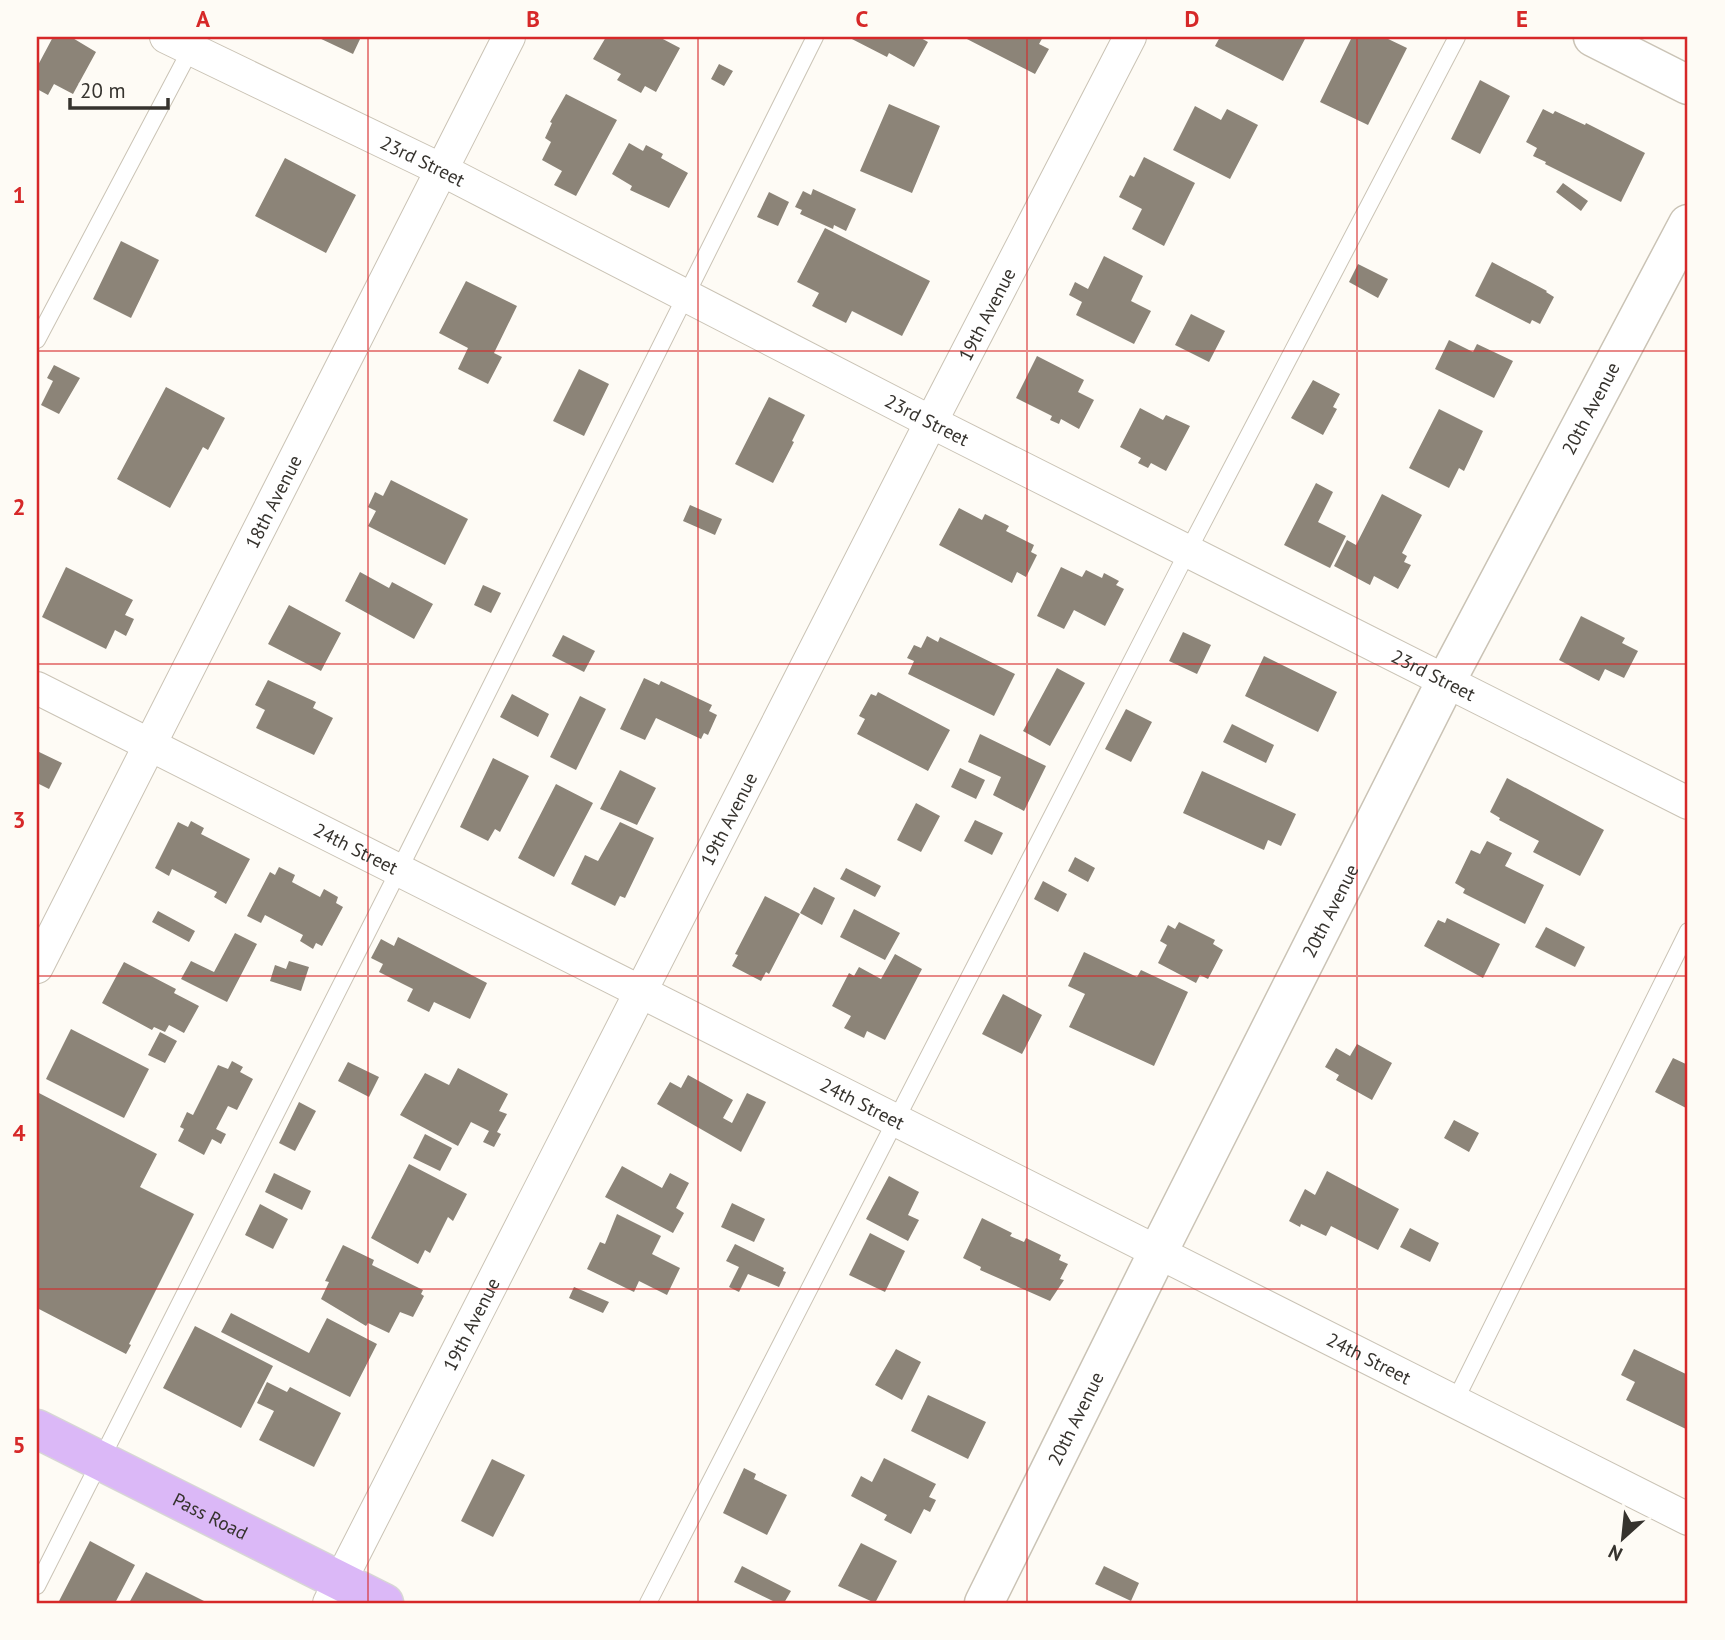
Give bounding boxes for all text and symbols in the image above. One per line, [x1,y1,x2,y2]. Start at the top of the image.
text: A [196,4,210,33]
text: B [526,4,540,33]
text: C [856,4,869,33]
text: D [1185,4,1199,33]
text: E [1516,4,1528,33]
scale bar [70,66,168,110]
text: 20 m [80,77,126,104]
street label: 23rd Street [377,130,469,192]
text: 1 [12,180,26,209]
street label: 19th Avenue [953,264,1021,365]
street label: 20th Avenue [1556,358,1625,459]
street label: 23rd Street [881,388,974,451]
street label: 18th Avenue [240,451,307,552]
text: 2 [12,492,26,521]
street label: 23rd Street [1387,644,1480,706]
street label: 19th Avenue [695,768,762,870]
text: 3 [12,805,26,834]
street label: 24th Street [310,817,403,880]
street label: 20th Avenue [1297,860,1364,961]
street label: 24th Street [816,1072,909,1135]
text: 4 [12,1118,26,1147]
street label: 19th Avenue [437,1274,505,1375]
street label: 24th Street [1323,1327,1415,1390]
street label: 20th Avenue [1042,1368,1109,1469]
text: 5 [12,1430,26,1459]
street label: Pass Road [169,1487,252,1545]
north arrow [1588,1504,1658,1574]
text: N [1604,1540,1626,1567]

